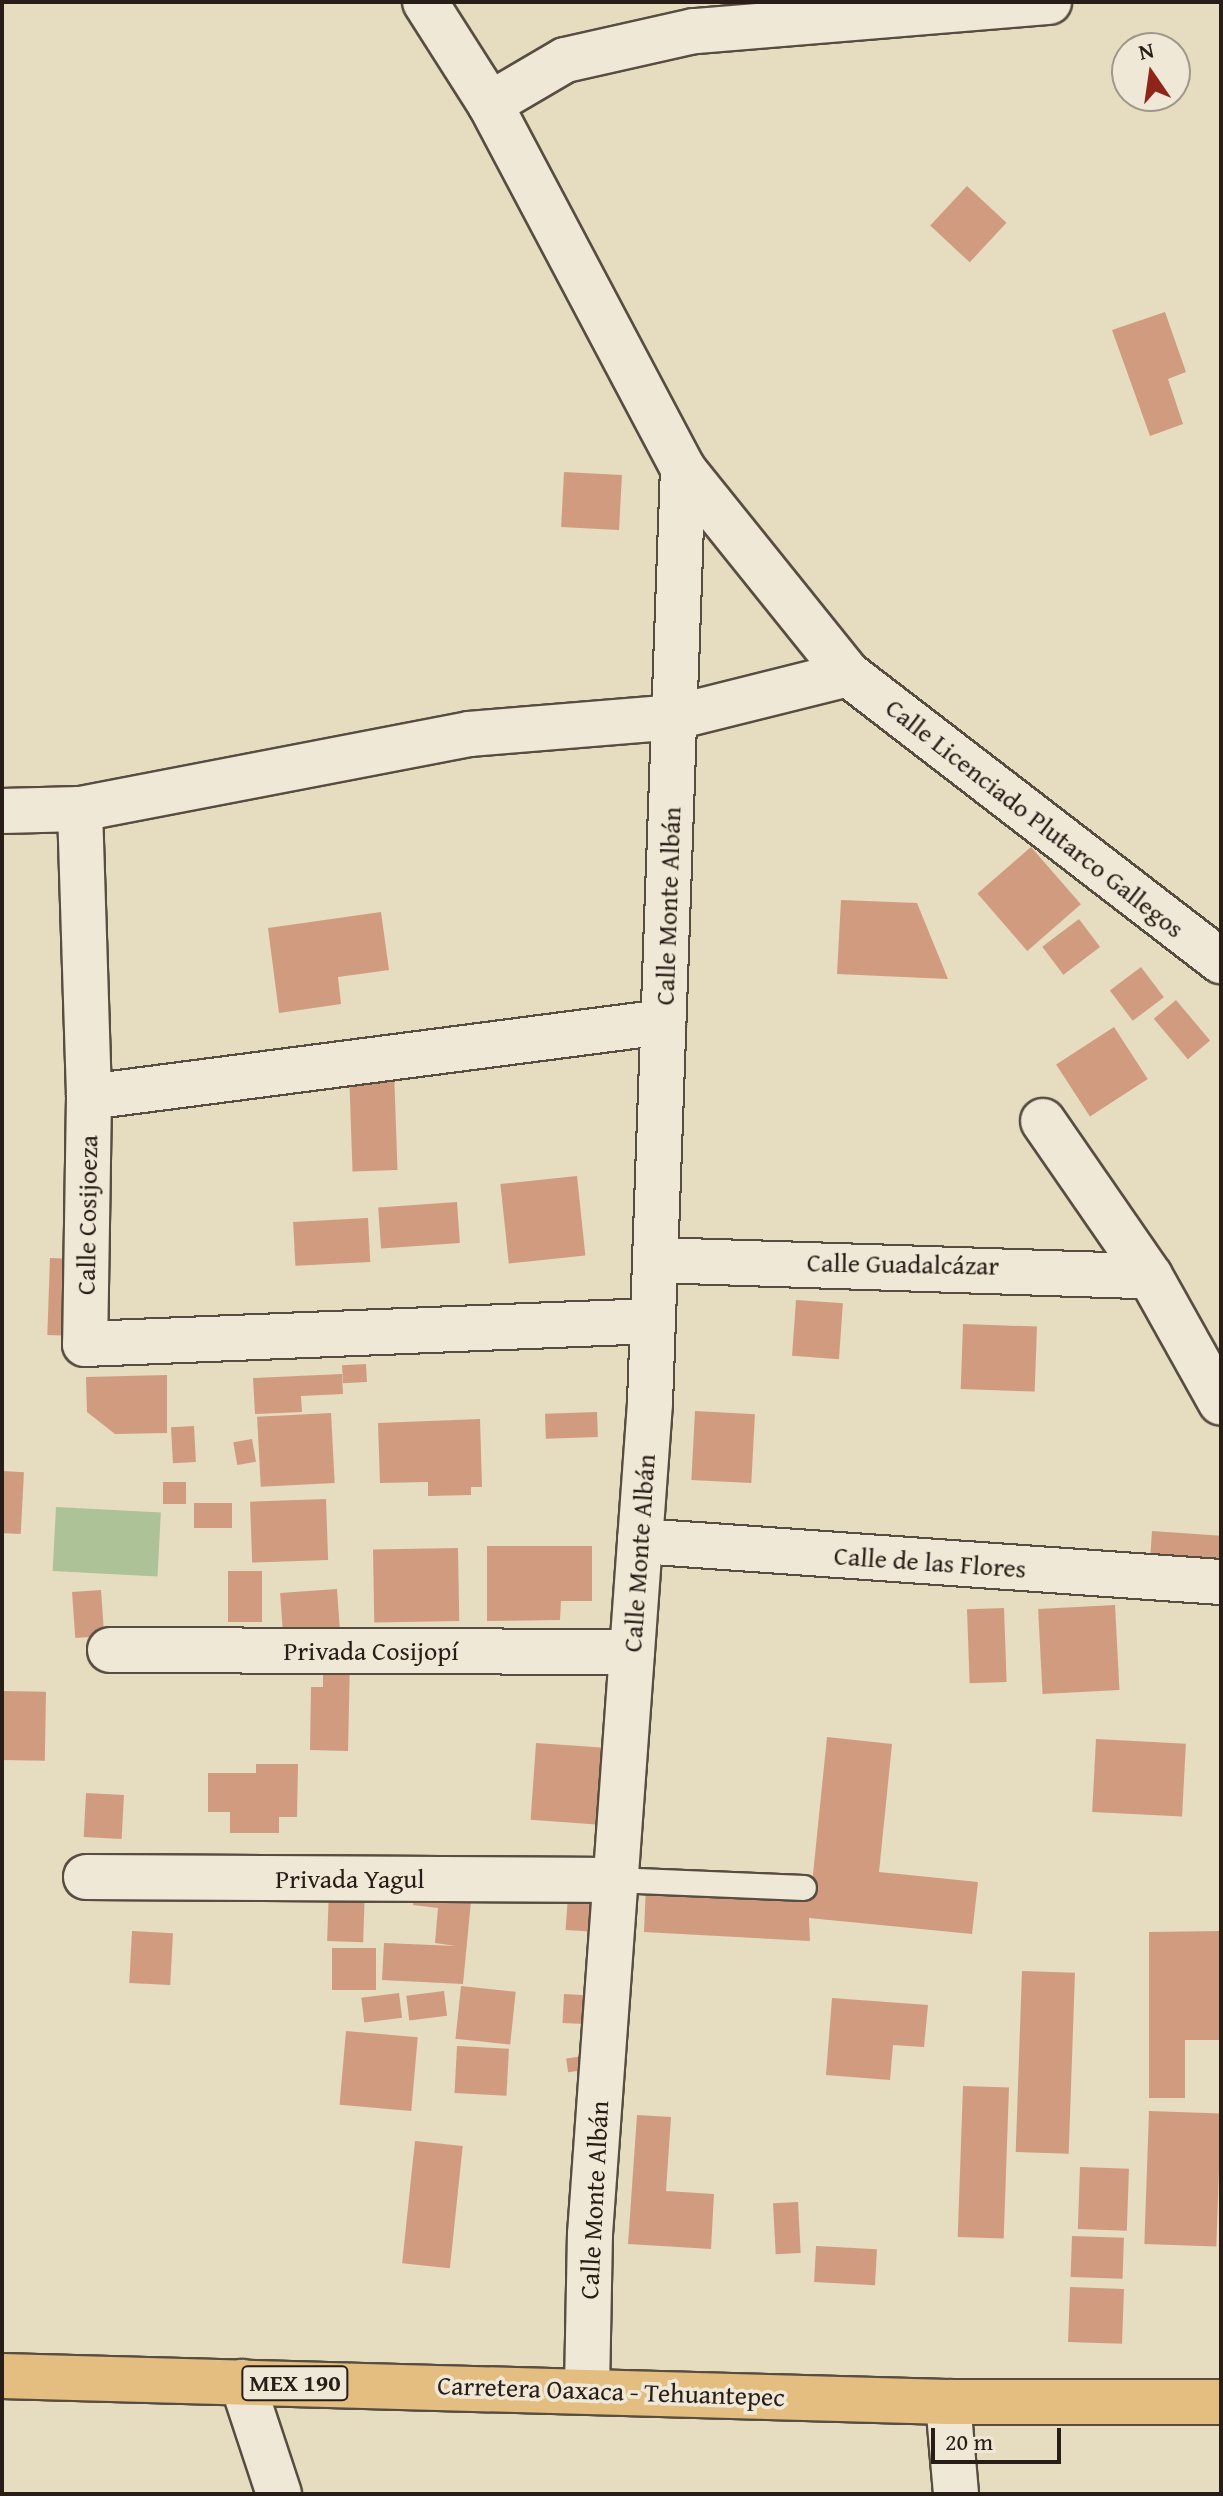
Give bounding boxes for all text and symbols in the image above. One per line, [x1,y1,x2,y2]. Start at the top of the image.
north arrow [1111,32,1191,112]
text: N [1135,33,1157,68]
street label: Calle Licenciado Plutarco Gallegos [880,692,1190,944]
street label: Calle Monte Albán [649,806,687,1006]
street label: Calle Cosijoeza [70,1135,104,1295]
street label: Calle Guadalcázar [807,1247,999,1281]
street label: Calle Monte Albán [617,1453,661,1653]
street label: Calle de las Flores [833,1540,1027,1584]
street label: Privada Cosijopí [283,1635,459,1667]
street label: Privada Yagul [275,1863,425,1895]
street label: Calle Monte Albán [573,2100,615,2300]
road number: MEX 190 [241,2363,349,2403]
street label: Carretera Oaxaca - Tehuantepec [437,2369,785,2413]
scale bar [935,2412,1065,2462]
text: 20 m [945,2424,993,2459]

